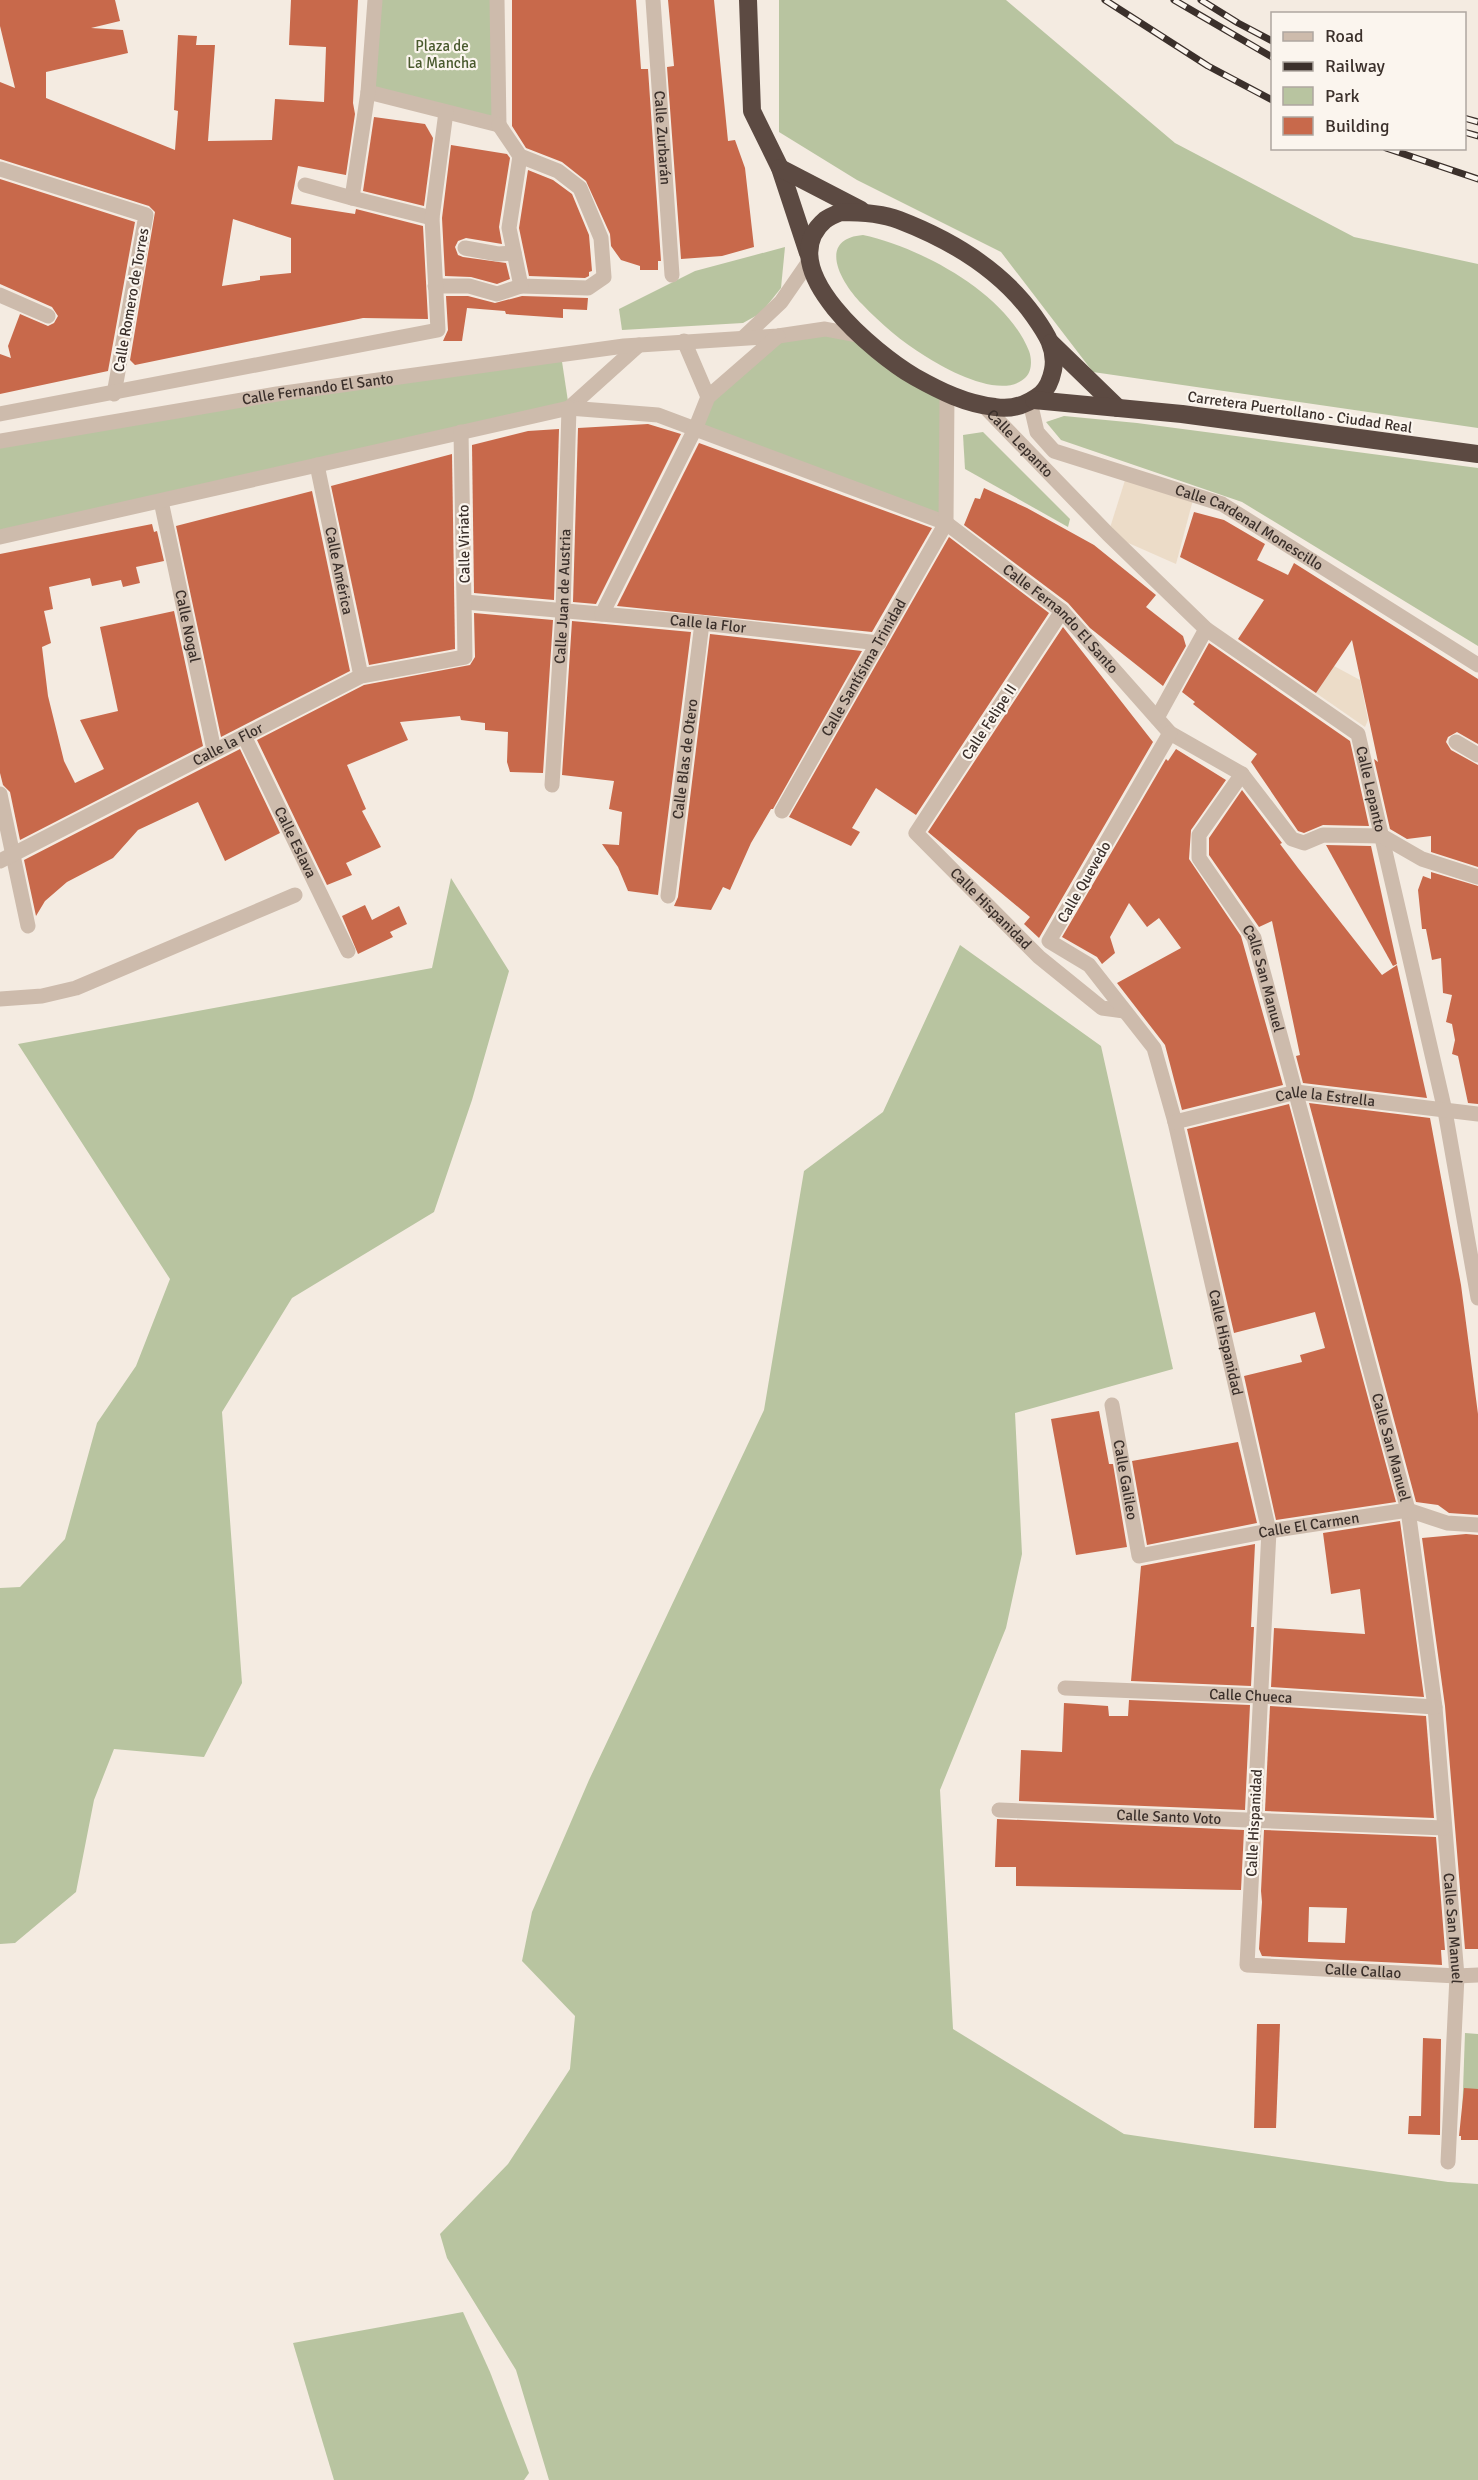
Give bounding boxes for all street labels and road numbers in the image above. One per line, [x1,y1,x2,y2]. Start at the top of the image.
street label: Calle Zurbarán [650,90,675,185]
street label: Calle Romero de Torres [109,226,153,373]
street label: Calle Fernando El Santo [241,369,395,409]
street label: Carretera Puertollano - Ciudad Real [1186,387,1414,437]
street label: Calle Lepanto [983,406,1057,481]
street label: Calle Cardenal Monescillo [1173,481,1327,574]
street label: Calle Viriato [454,504,474,584]
street label: Calle América [321,525,357,616]
street label: Calle Juan de Austria [551,528,574,664]
street label: Calle Fernando El Santo [999,560,1122,677]
street label: Calle Nogal [171,588,204,664]
street label: Calle Santísima Trinidad [817,596,910,740]
street label: Calle la Flor [669,611,748,637]
street label: Calle Felipe II [958,681,1020,763]
street label: Calle Blas de Otero [669,698,702,820]
street label: Calle la Flor [190,719,266,770]
street label: Calle Lepanto [1352,744,1389,834]
street label: Calle Eslava [270,804,320,881]
street label: Calle Quevedo [1053,838,1115,926]
street label: Calle Hispanidad [946,864,1035,953]
street label: Calle San Manuel [1238,921,1288,1034]
street label: Calle la Estrella [1273,1083,1376,1110]
street label: Calle Hispanidad [1205,1288,1247,1397]
street label: Calle San Manuel [1368,1391,1414,1503]
street label: Calle Galileo [1109,1438,1141,1522]
street label: Calle El Carmen [1257,1508,1361,1542]
street label: Calle Chueca [1209,1685,1293,1707]
street label: Calle Hispanidad [1242,1769,1266,1877]
street label: Calle Santo Voto [1116,1806,1222,1828]
street label: Calle San Manuel [1440,1872,1466,1984]
street label: Calle Callao [1324,1960,1402,1982]

